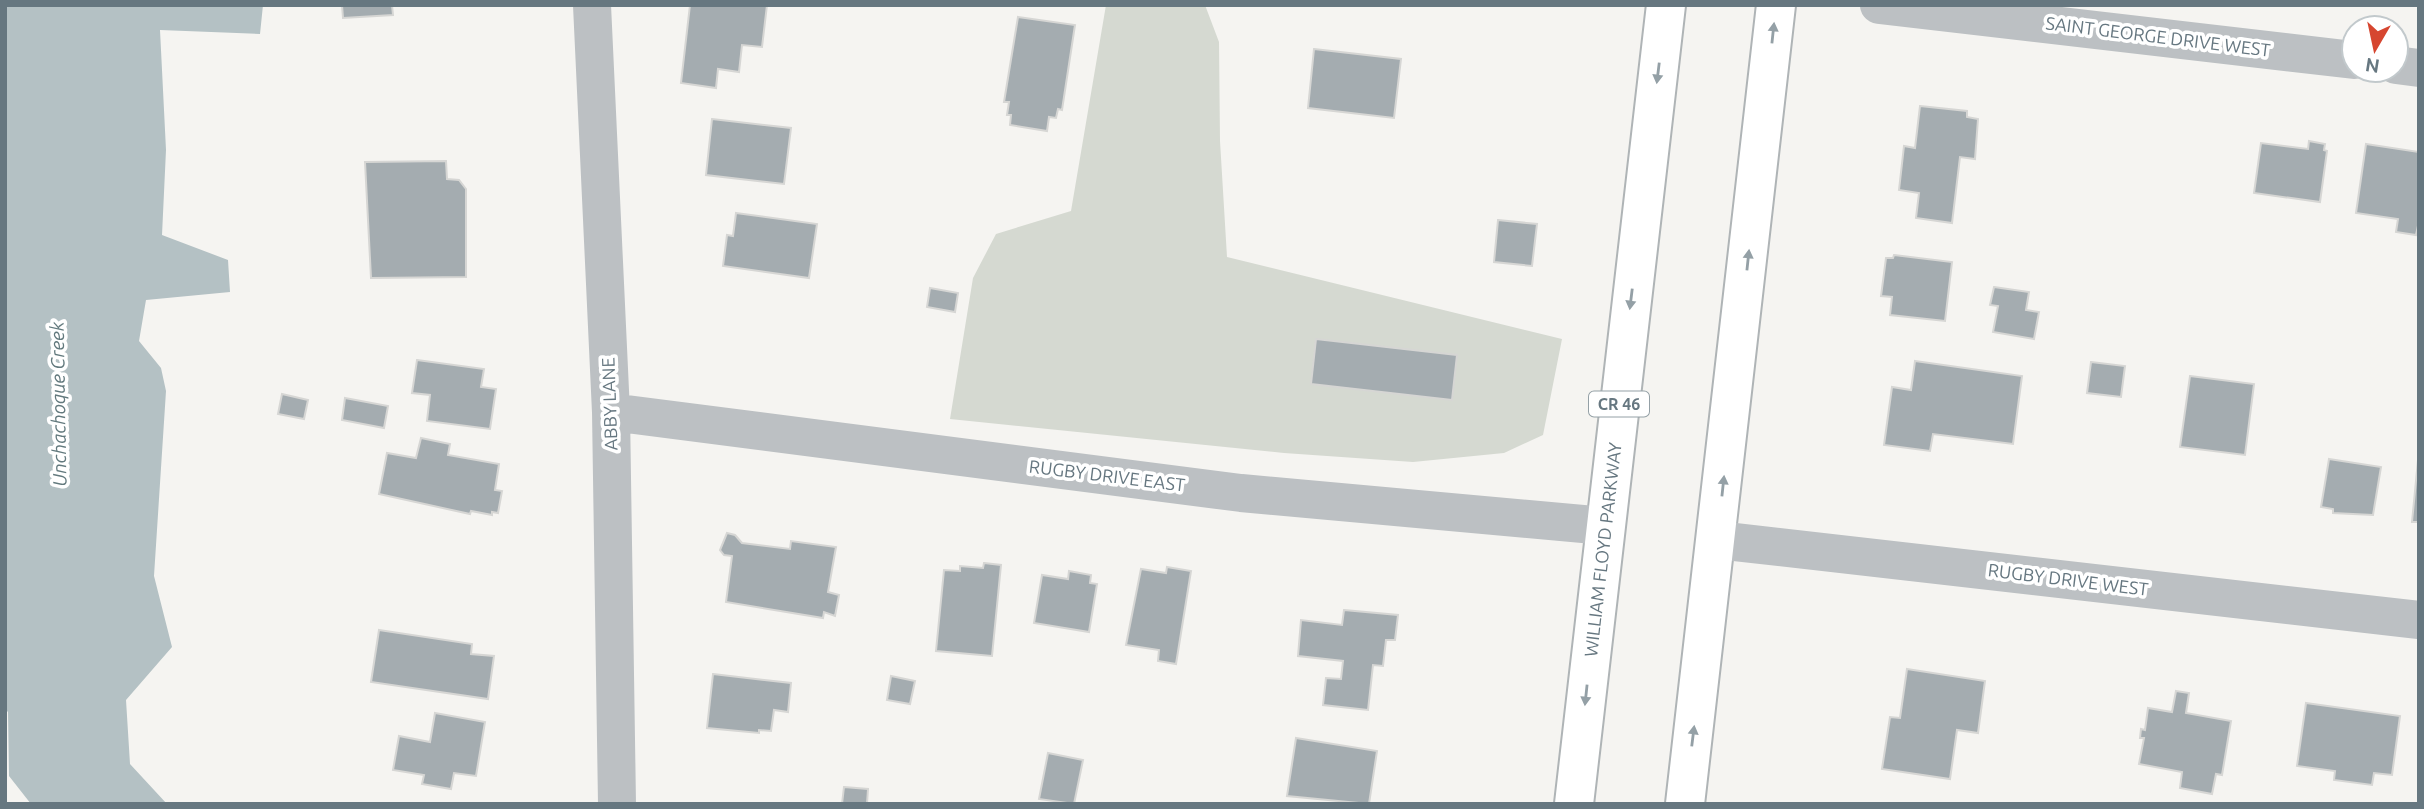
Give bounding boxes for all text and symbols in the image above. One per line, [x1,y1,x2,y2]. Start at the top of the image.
street label: SAINT GEORGE DRIVE WEST [2045,12,2271,60]
north arrow [2340,14,2410,84]
one-way arrow [1767,22,1778,44]
text: N [2364,54,2381,78]
one-way arrow [1653,62,1664,84]
one-way arrow [1742,248,1753,270]
one-way arrow [1626,288,1637,310]
water label: Unchachoque Creek [46,321,70,487]
street label: ABBY LANE [597,357,621,451]
road number: CR 46 [1589,392,1649,416]
street label: WILLIAM FLOYD PARKWAY [1580,441,1625,658]
street label: RUGBY DRIVE EAST [1028,456,1186,495]
one-way arrow [1717,474,1728,496]
street label: RUGBY DRIVE WEST [1987,559,2149,599]
one-way arrow [1580,685,1591,707]
one-way arrow [1688,725,1699,747]

